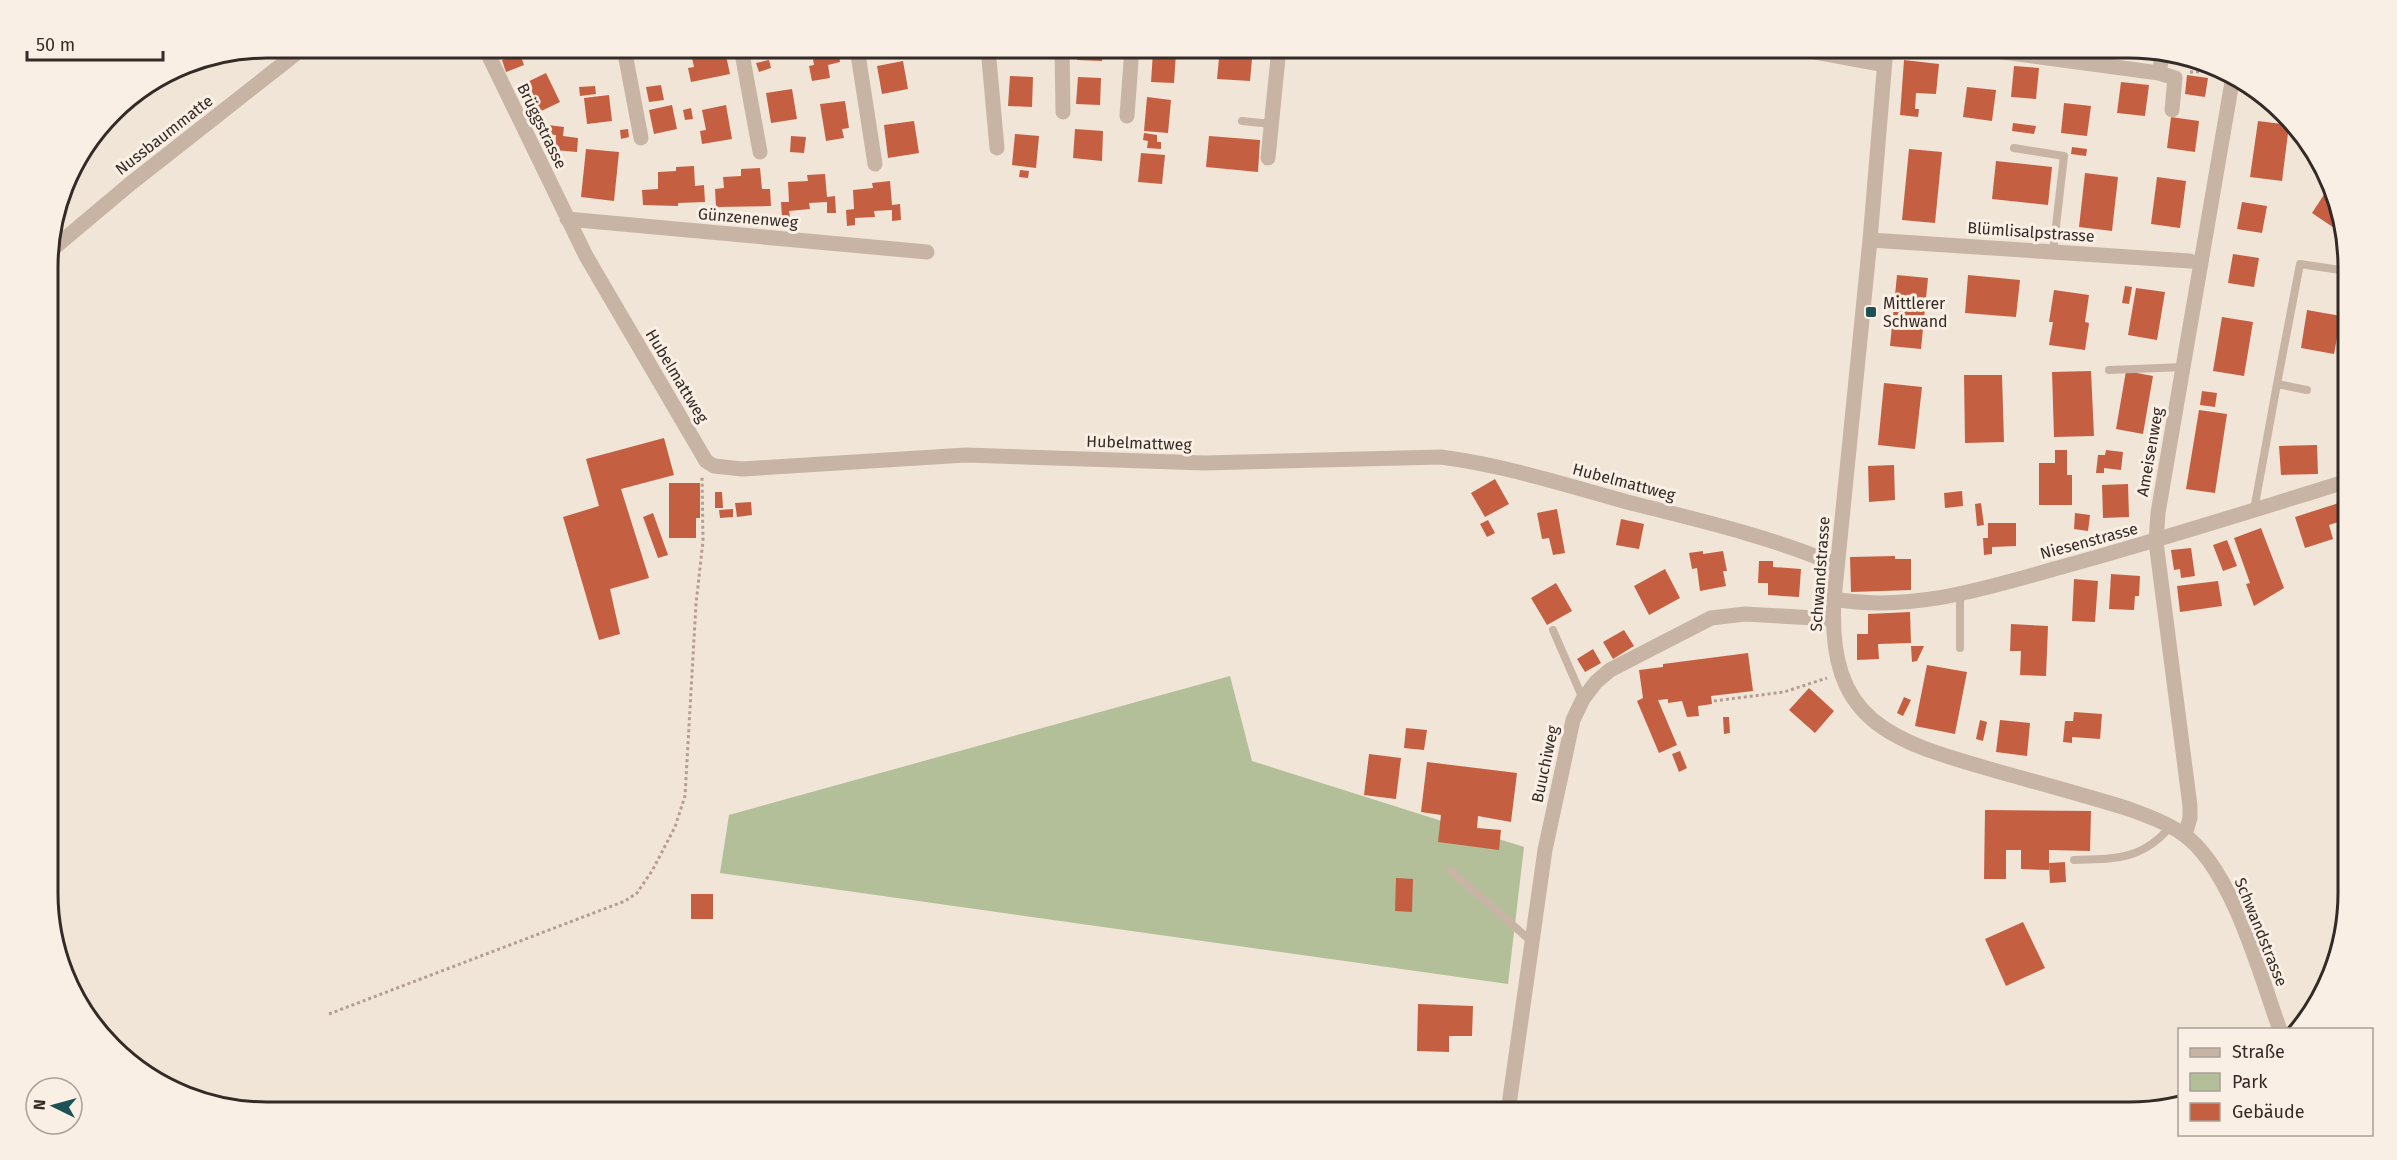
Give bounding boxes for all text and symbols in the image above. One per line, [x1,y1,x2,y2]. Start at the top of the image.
scale bar [27,24,164,62]
text: 50 m [36,34,75,56]
street label: Brüggstrasse [513,80,571,172]
street label: Nussbaummatte [111,91,217,179]
street label: Günzenenweg [697,204,799,232]
street label: Blümlisalpstrasse [1967,218,2095,246]
place label: Mittlerer Schwand [1883,294,1948,331]
marker: Mittlerer Schwand [1864,305,1878,319]
street label: Hubelmattweg [642,326,713,427]
street label: Ameisenweg [2133,405,2167,498]
street label: Hubelmattweg [1086,432,1193,454]
street label: Hubelmattweg [1571,459,1678,505]
street label: Schwandstrasse [1806,516,1834,632]
street label: Niesenstrasse [2038,519,2140,563]
street label: Buuchiweg [1528,723,1563,804]
street label: Schwandstrasse [2231,875,2291,989]
legend [2178,1028,2373,1136]
text: Straße [2232,1041,2285,1063]
text: Park [2232,1071,2268,1093]
north arrow [24,1076,84,1136]
text: N [30,1099,49,1111]
text: Gebäude [2232,1101,2305,1123]

